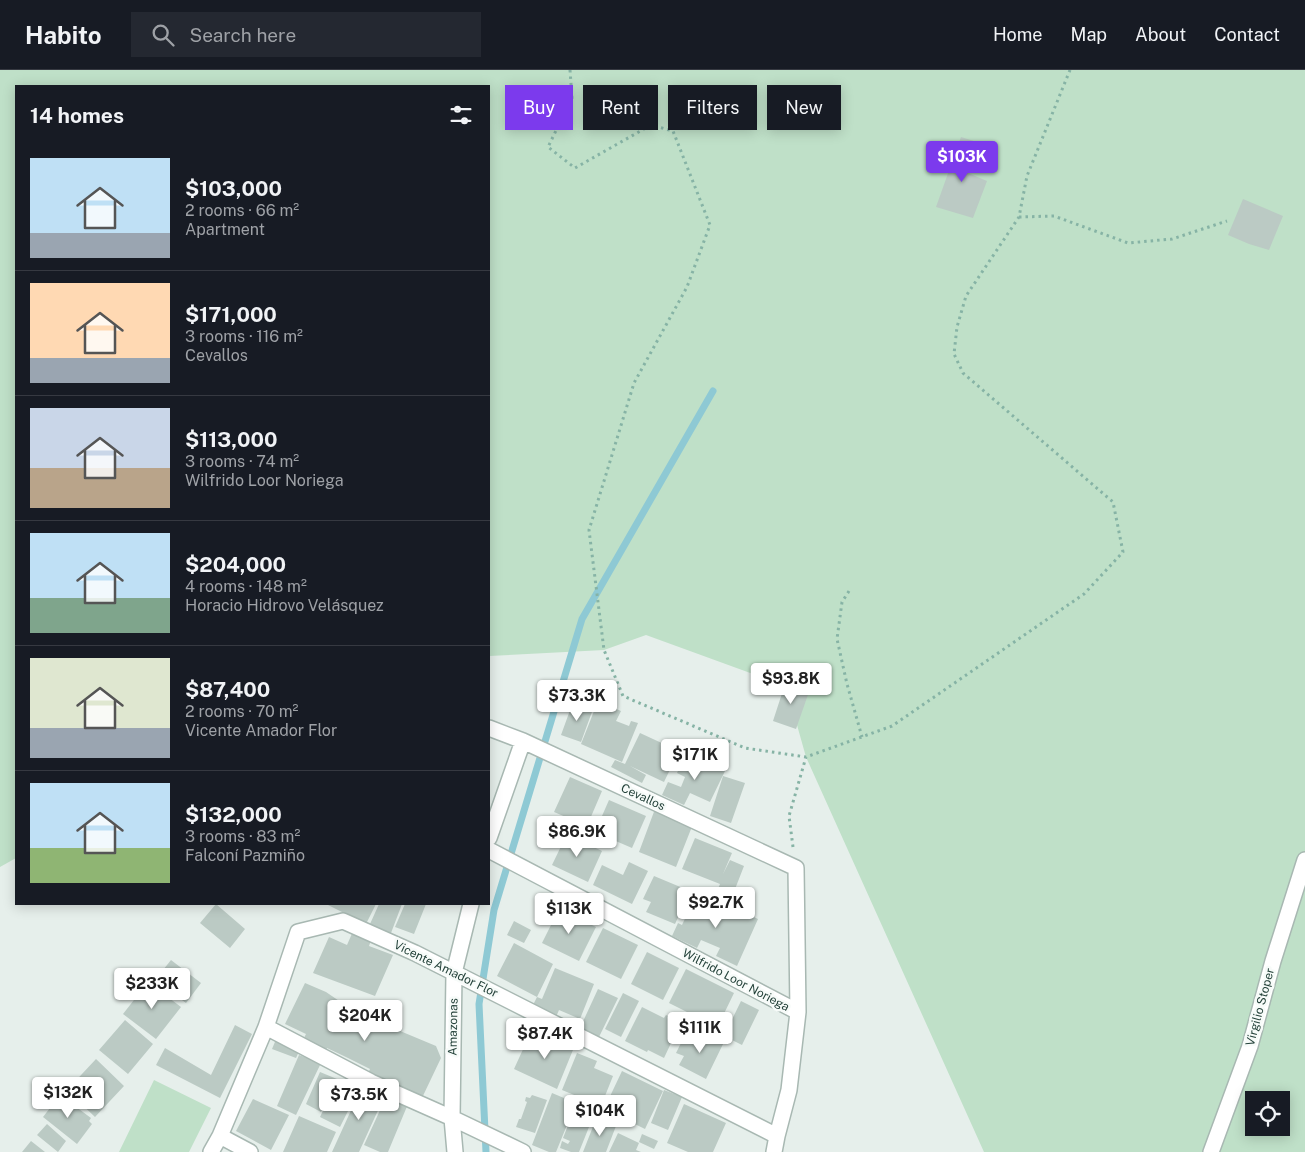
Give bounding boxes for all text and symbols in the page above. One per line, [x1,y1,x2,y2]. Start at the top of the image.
search box [131,12,481,57]
text: Habito [25,21,101,49]
icon: search [149,21,177,49]
text: Search here [189,24,296,46]
text: Home [993,24,1043,45]
text: Map [1071,24,1107,45]
text: About [1135,24,1186,45]
text: Contact [1214,24,1280,45]
chip: Buy [505,85,573,130]
chip: Rent [583,85,658,130]
chip: Filters [668,85,757,130]
chip: New [767,85,841,130]
icon: filters [447,101,475,129]
text: 14 homes [30,103,124,128]
pin: $103K [927,140,997,183]
text: $103K [937,147,987,166]
text: $103,000 [185,176,282,201]
icon: home [70,178,130,238]
text: 2 rooms · 66 m² [185,201,299,220]
text: Apartment [185,220,265,239]
text: $171,000 [185,302,277,327]
icon: home [70,303,130,363]
text: 3 rooms · 116 m² [185,327,303,346]
text: Cevallos [185,346,248,365]
text: $113,000 [185,427,278,452]
icon: home [70,428,130,488]
text: 3 rooms · 74 m² [185,452,299,471]
text: Wilfrido Loor Noriega [185,471,344,490]
text: $204,000 [185,552,286,577]
icon: home [70,553,130,613]
text: 4 rooms · 148 m² [185,577,307,596]
text: Horacio Hidrovo Velásquez [185,596,384,615]
pin: $93.8K [750,662,832,705]
text: $93.8K [762,669,820,688]
text: $87,400 [185,677,270,702]
icon: home [70,678,130,738]
pin: $73.3K [536,680,618,722]
text: $73.3K [548,686,606,705]
text: 2 rooms · 70 m² [185,702,298,721]
text: Vicente Amador Flor [185,721,337,740]
pin: $171K [660,738,730,781]
text: $171K [672,745,718,764]
street label: Cevallos [619,781,667,813]
text: $132,000 [185,802,282,827]
icon: home [70,803,130,863]
pin: $86.9K [536,816,618,858]
text: $86.9K [548,822,606,841]
text: 3 rooms · 83 m² [185,827,300,846]
text: Falconí Pazmiño [185,846,305,865]
pin: $92.7K [675,886,757,929]
pin: $113K [534,892,604,935]
text: $92.7K [688,893,744,912]
text: $113K [546,899,592,918]
street label: Vicente Amador Flor [392,938,501,1000]
street label: Wilfrido Loor Noriega [680,946,792,1014]
street label: Virgilio Stoper [1243,966,1277,1047]
pin: $233K [117,968,187,1010]
text: $233K [125,974,179,993]
street label: Amazonas [445,998,461,1056]
pin: $204K [330,1000,400,1042]
text: $204K [338,1006,392,1025]
pin: $111K [665,1012,735,1054]
pin: $87.4K [504,1018,586,1060]
text: $111K [679,1018,721,1037]
text: $87.4K [517,1024,573,1043]
pin: $132K [33,1076,103,1119]
pin: $73.5K [318,1078,400,1121]
text: $132K [43,1083,93,1102]
text: $73.5K [330,1085,388,1104]
map controls [1245,1091,1290,1136]
button: locate [1245,1091,1290,1136]
pin: $104K [565,1094,635,1137]
text: $104K [575,1101,625,1120]

